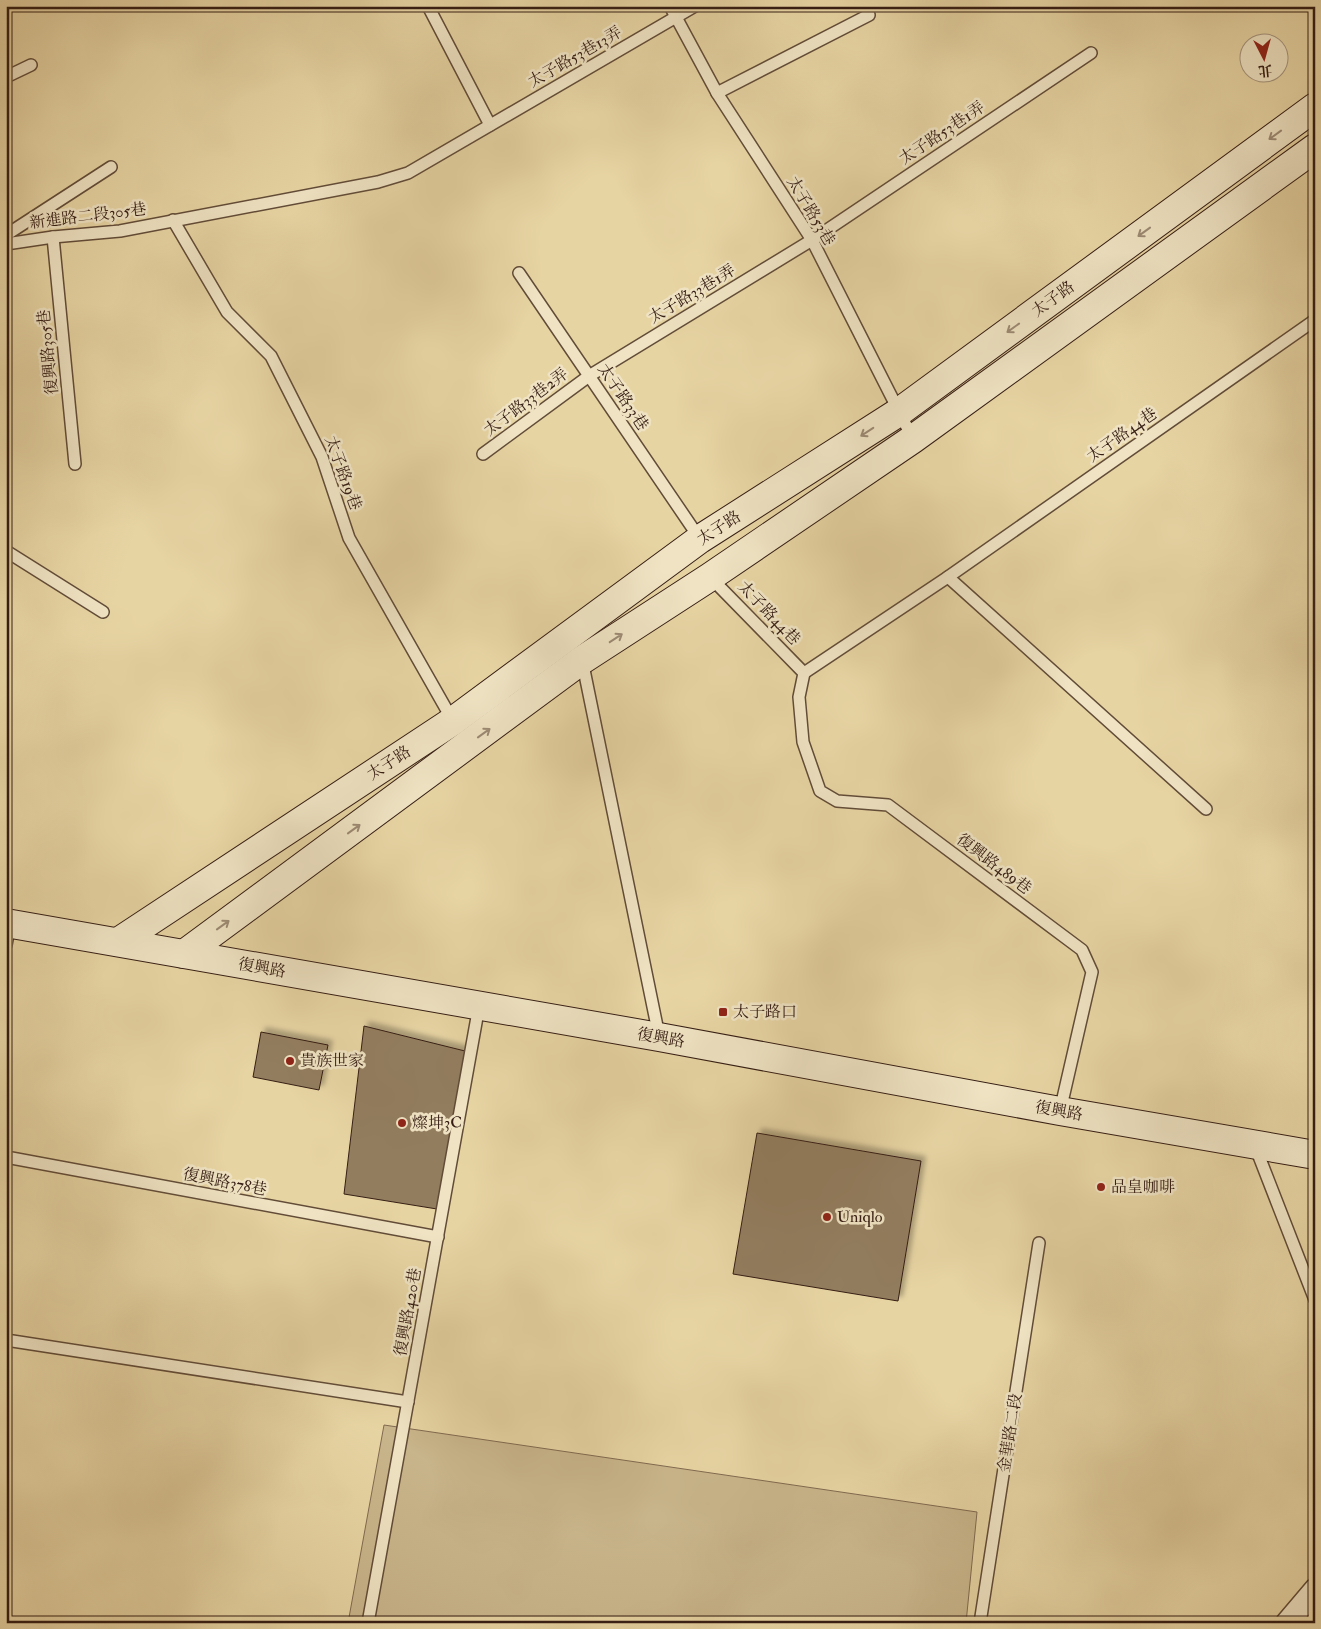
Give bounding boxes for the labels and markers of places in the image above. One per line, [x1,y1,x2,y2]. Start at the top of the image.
place label: 太子路口 [733,1002,797,1022]
marker: 太子路口 [717,1006,729,1018]
place label: 貴族世家 [300,1051,364,1071]
marker: 貴族世家 [284,1055,296,1067]
place label: 燦坤3C [412,1113,462,1133]
marker: 燦坤3C [396,1117,408,1129]
place label: 品皇咖啡 [1111,1177,1175,1197]
marker: 品皇咖啡 [1095,1181,1107,1193]
place label: Uniqlo [837,1207,883,1227]
marker: Uniqlo [821,1211,833,1223]

